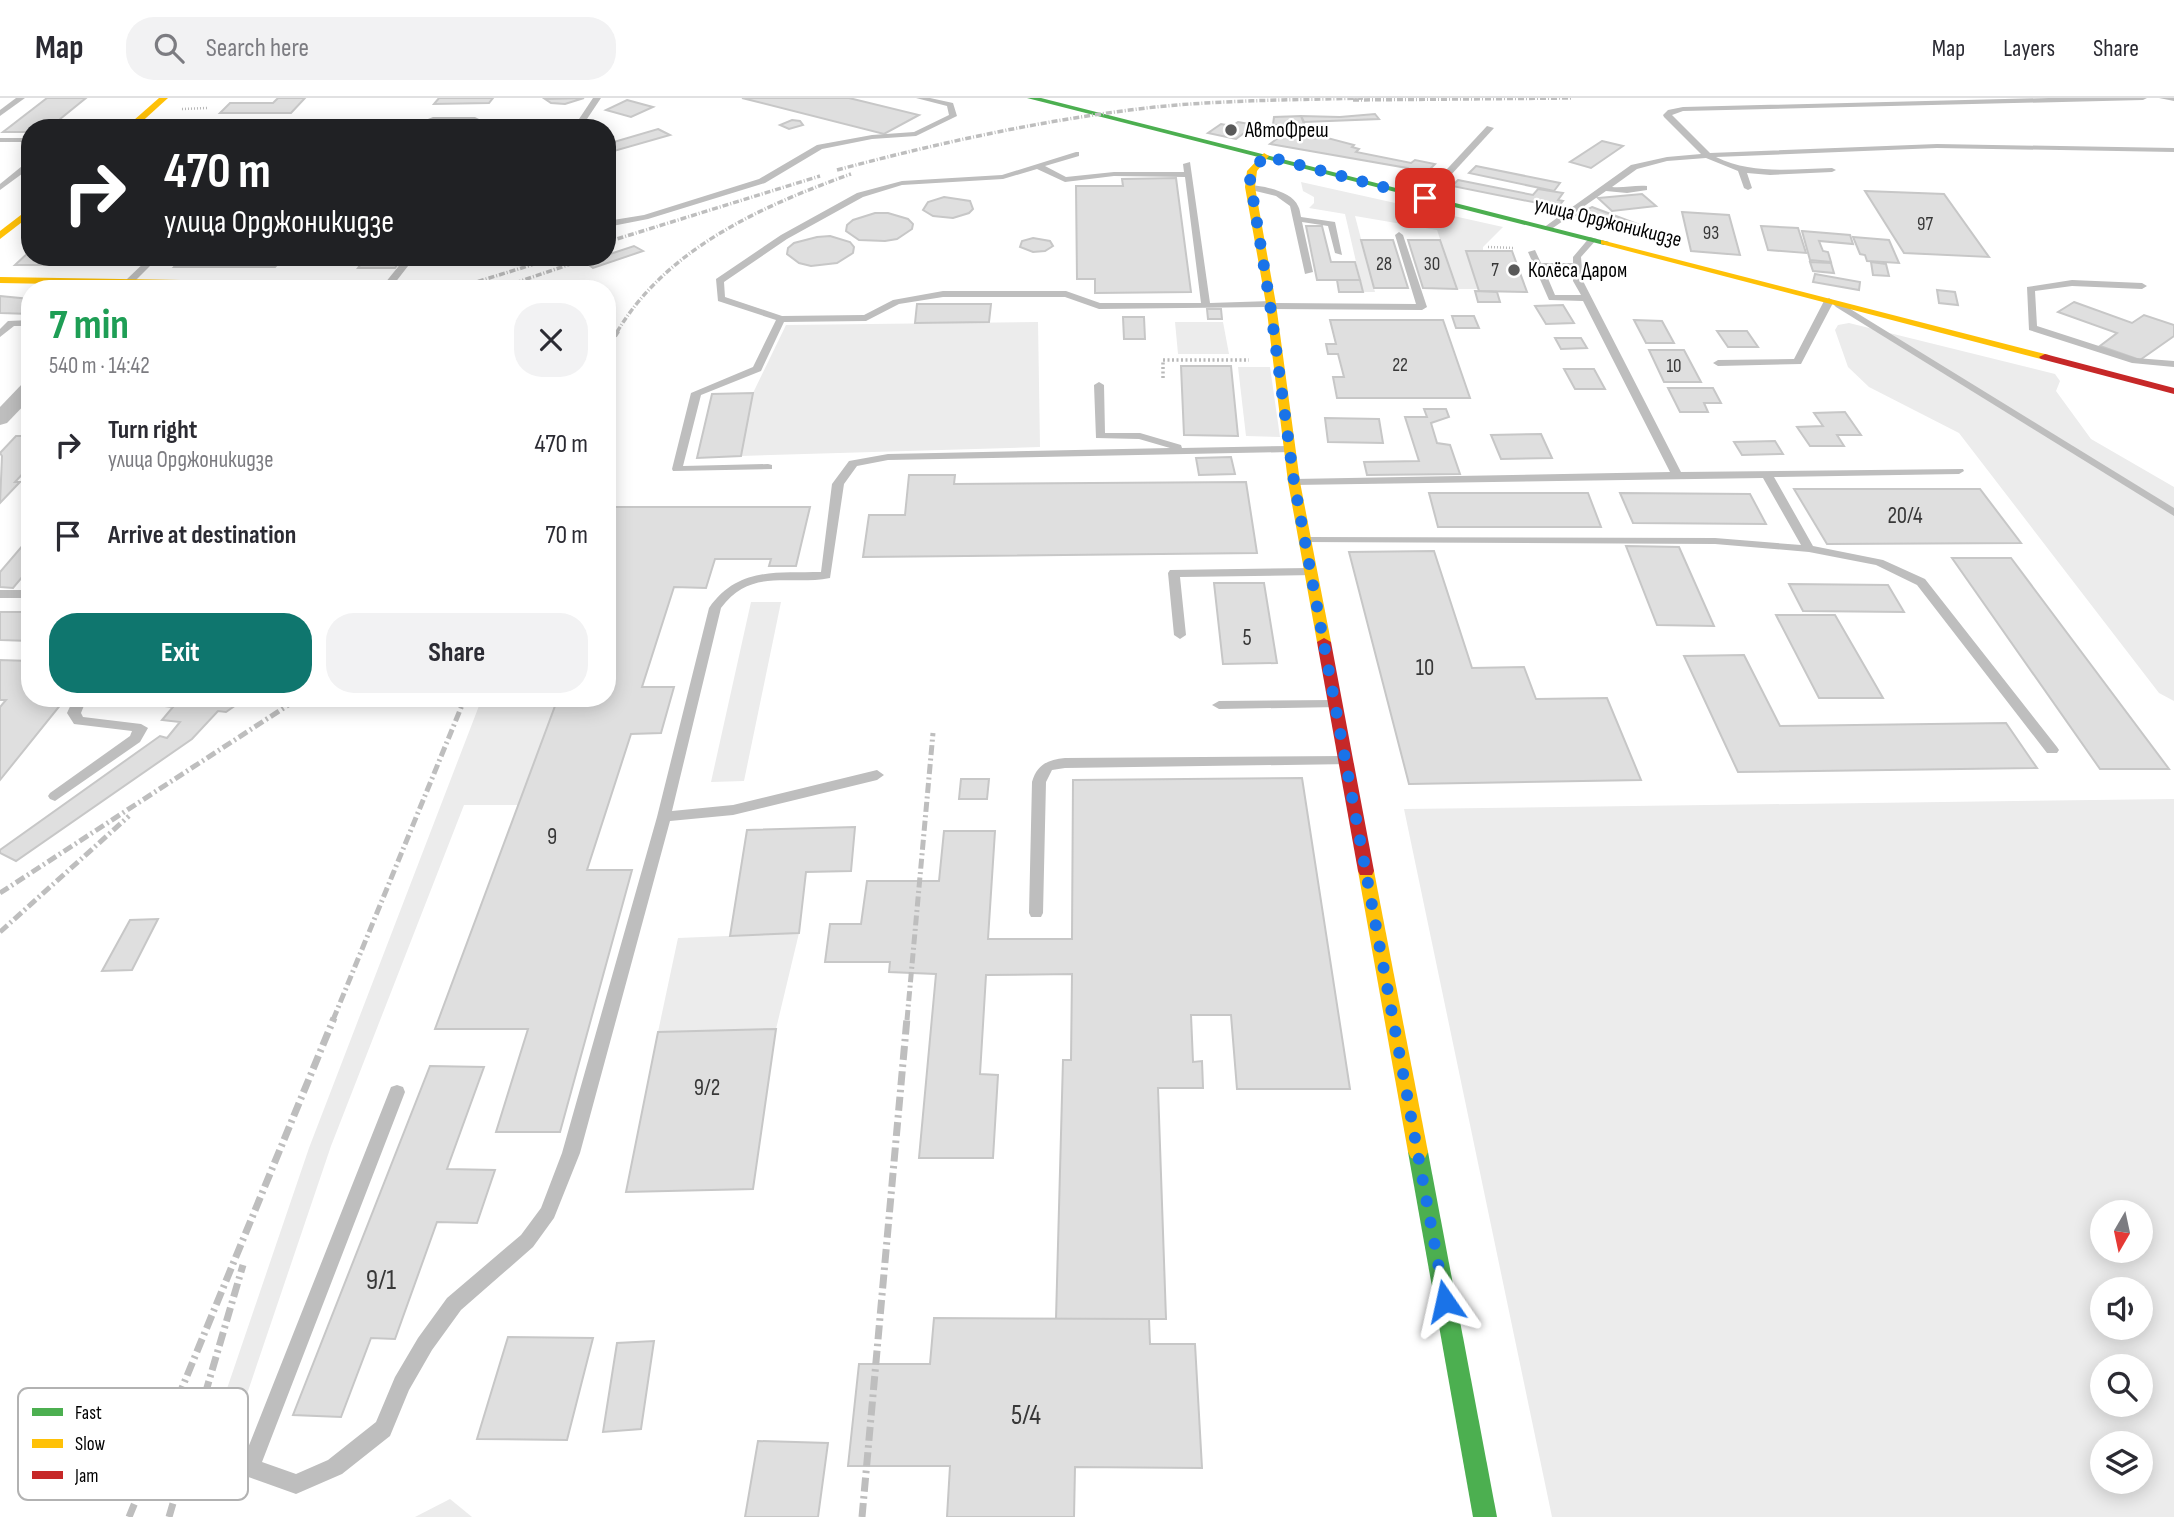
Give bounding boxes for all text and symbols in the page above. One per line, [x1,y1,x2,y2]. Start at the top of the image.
search box [126,17,616,80]
text: Map [35,28,84,68]
icon: search [150,29,188,67]
text: Search here [206,33,309,64]
text: Map [1932,34,1965,63]
text: Layers [2003,34,2055,63]
text: Share [2093,34,2139,63]
place label: АвтоФреш [1244,118,1329,143]
marker: АвтоФреш [1223,122,1239,138]
text: 470 m [164,143,271,202]
icon: right [49,147,140,238]
pin [1395,168,1455,228]
icon: arrive [1406,179,1444,217]
street label: улица Орджоникидзе [1532,192,1684,252]
text: улица Орджоникидзе [164,203,394,242]
house number: 97 [1917,213,1933,236]
house number: 93 [1703,222,1719,245]
house number: 28 [1376,253,1392,276]
house number: 30 [1424,253,1440,276]
place label: Колёса Даром [1528,258,1627,283]
house number: 7 [1491,259,1499,282]
marker: Колёса Даром [1506,262,1522,278]
text: 7 min [49,300,129,351]
button: close [514,303,588,377]
text: 540 m · 14:42 [49,352,150,380]
house number: 22 [1392,354,1408,377]
house number: 10 [1666,355,1682,378]
text: Turn right [108,415,197,446]
icon: right [49,426,87,464]
text: 470 m [535,429,588,460]
text: улица Орджоникидзе [108,446,273,474]
house number: 20/4 [1887,502,1923,530]
icon: arrive [49,517,87,555]
text: Arrive at destination [108,520,296,551]
text: 70 m [545,520,588,551]
button: Exit [49,613,312,693]
button: Share [326,613,588,693]
house number: 5 [1242,624,1252,652]
house number: 10 [1416,654,1434,682]
house number: 9 [547,823,557,851]
house number: 9/2 [694,1074,720,1102]
north arrow [2090,1200,2152,1264]
map controls [2090,1200,2153,1494]
house number: 9/1 [366,1264,396,1297]
position arrow [1408,1264,1482,1338]
button: sound [2090,1277,2153,1340]
button: search [2090,1354,2153,1417]
legend [18,1388,248,1500]
house number: 5/4 [1011,1399,1041,1432]
text: Fast [75,1402,102,1425]
button: layers [2090,1431,2153,1494]
text: Slow [75,1433,105,1456]
text: Jam [74,1465,98,1488]

